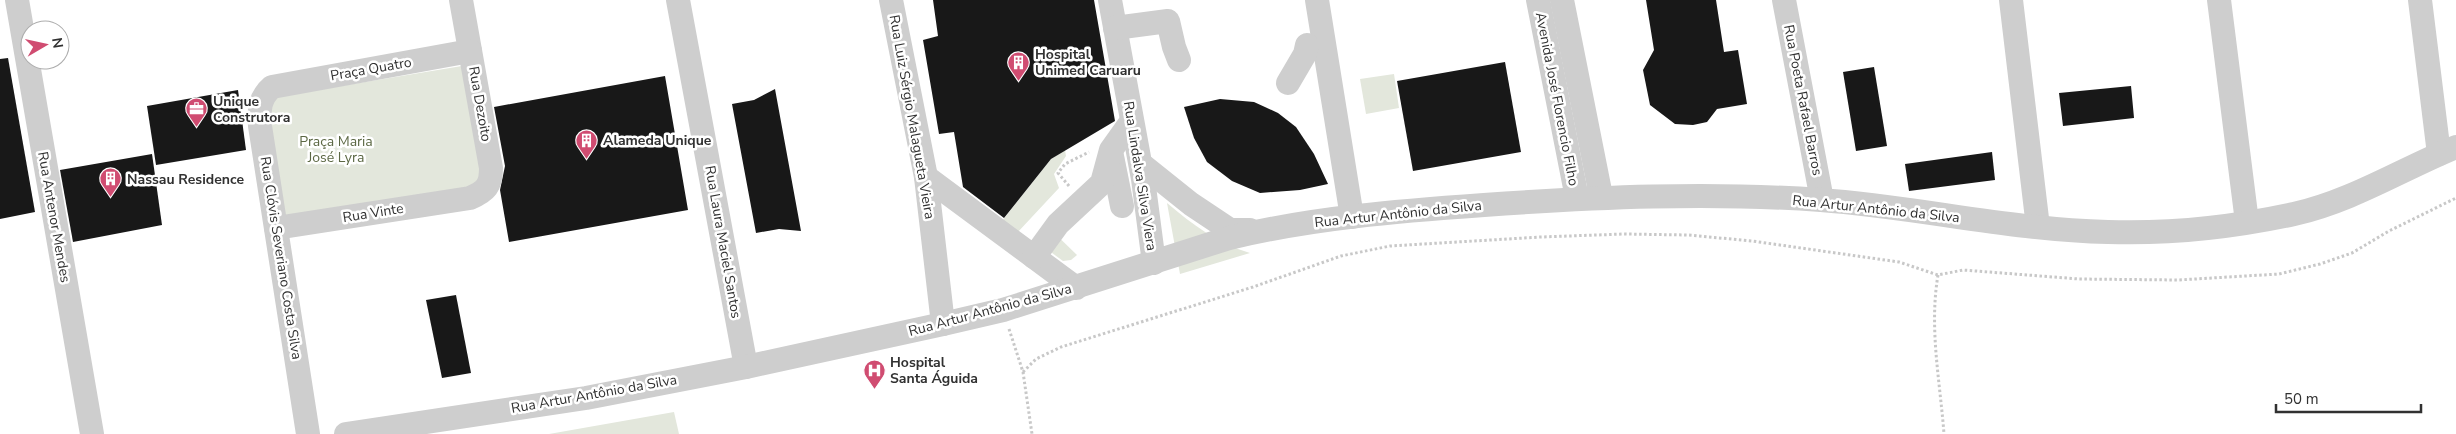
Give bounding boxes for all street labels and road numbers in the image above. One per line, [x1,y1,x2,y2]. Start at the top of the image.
street label: Avenida José Florencio Filho [1531,10,1583,188]
street label: Rua Luiz Sérgio Malagueta Vieira [885,13,939,221]
street label: Rua Poeta Rafael Barros [1779,23,1827,177]
street label: Praça Quatro [329,52,413,85]
street label: Rua Dezoito [464,65,496,143]
street label: Rua Lindalva Silva Viera [1119,100,1161,252]
street label: Rua Antenor Mendes [33,150,75,284]
street label: Rua Clóvis Severiano Costa Silva [256,155,306,361]
street label: Rua Laura Maciel Santos [700,164,746,320]
street label: Rua Artur Antônio da Silva [1791,191,1961,227]
street label: Rua Artur Antônio da Silva [1313,196,1483,232]
street label: Rua Vinte [341,199,405,227]
street label: Rua Artur Antônio da Silva [906,279,1074,341]
street label: Rua Artur Antônio da Silva [510,370,678,418]

